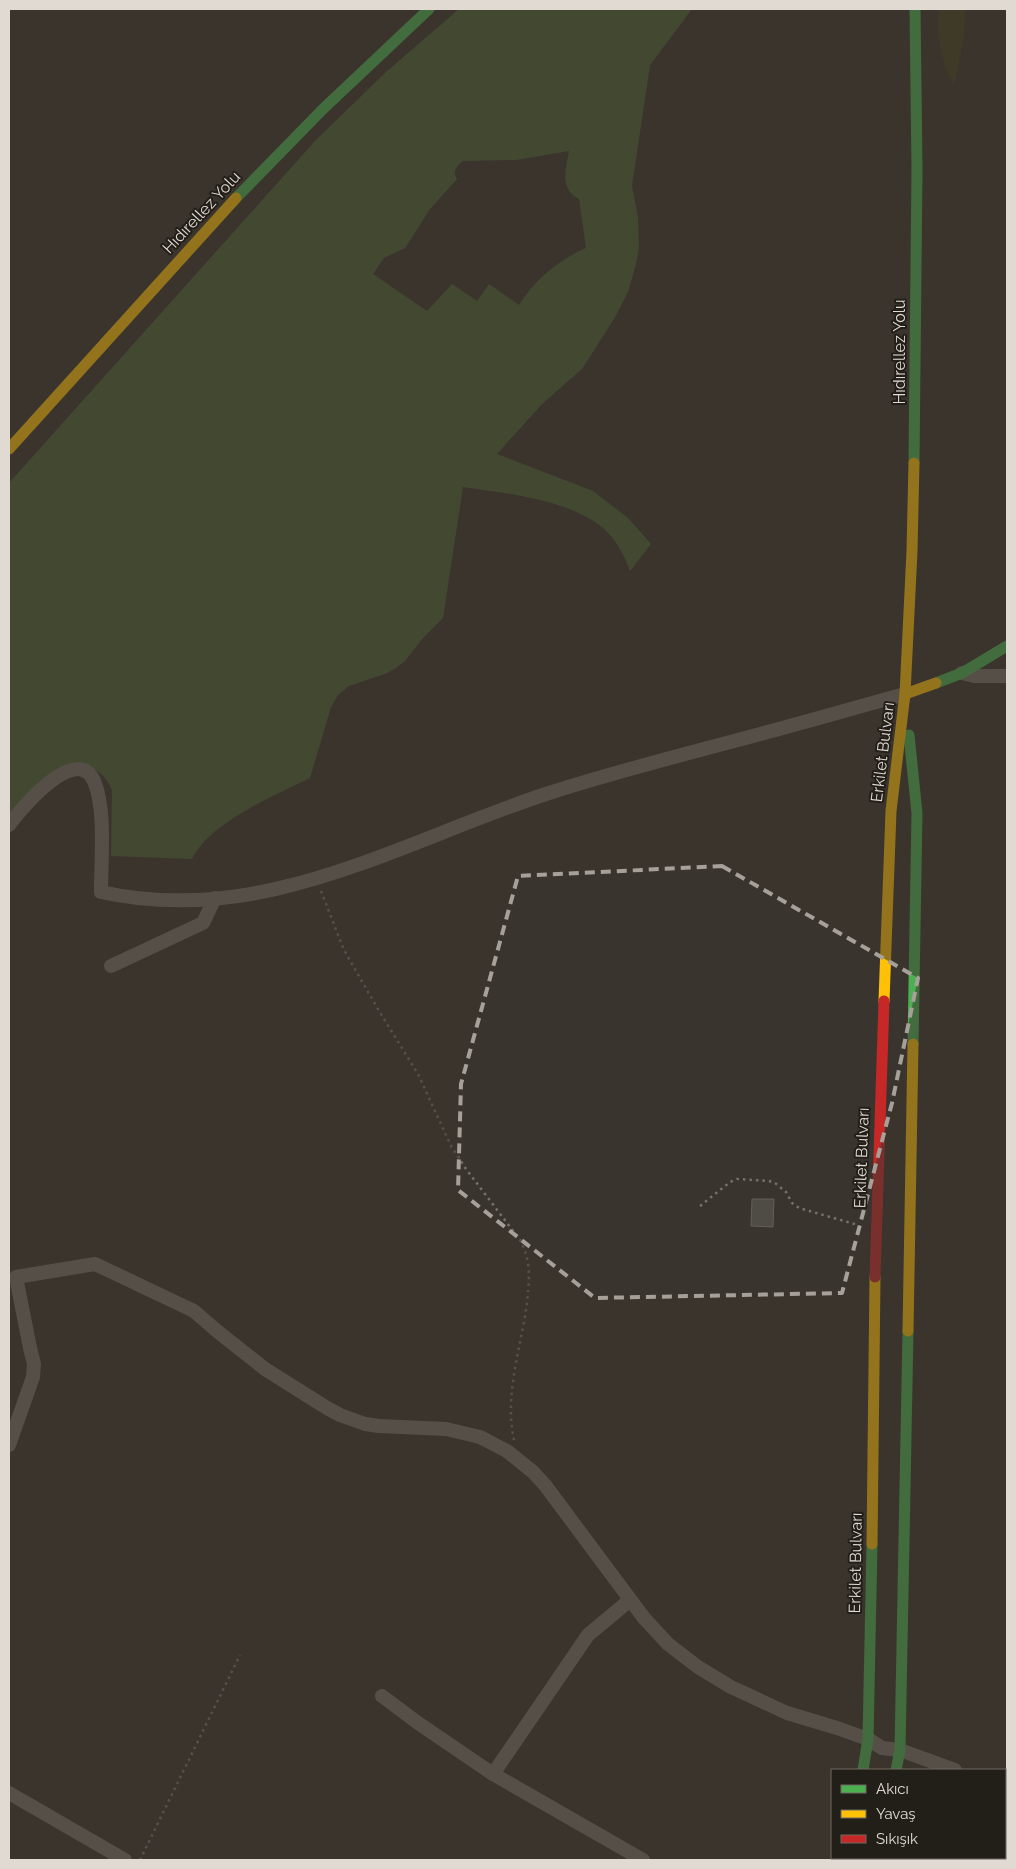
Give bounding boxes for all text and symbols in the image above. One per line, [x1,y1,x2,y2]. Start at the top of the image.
street label: Hıdırellez Yolu [159,167,244,257]
street label: Hıdırellez Yolu [890,299,909,405]
street label: Erkilet Bulvarı [867,701,898,803]
street label: Erkilet Bulvarı [850,1107,873,1209]
street label: Erkilet Bulvarı [845,1512,866,1614]
legend [831,1769,1006,1859]
text: Akıcı [876,1780,909,1798]
text: Yavaş [876,1805,916,1823]
text: Sıkışık [876,1830,918,1848]

